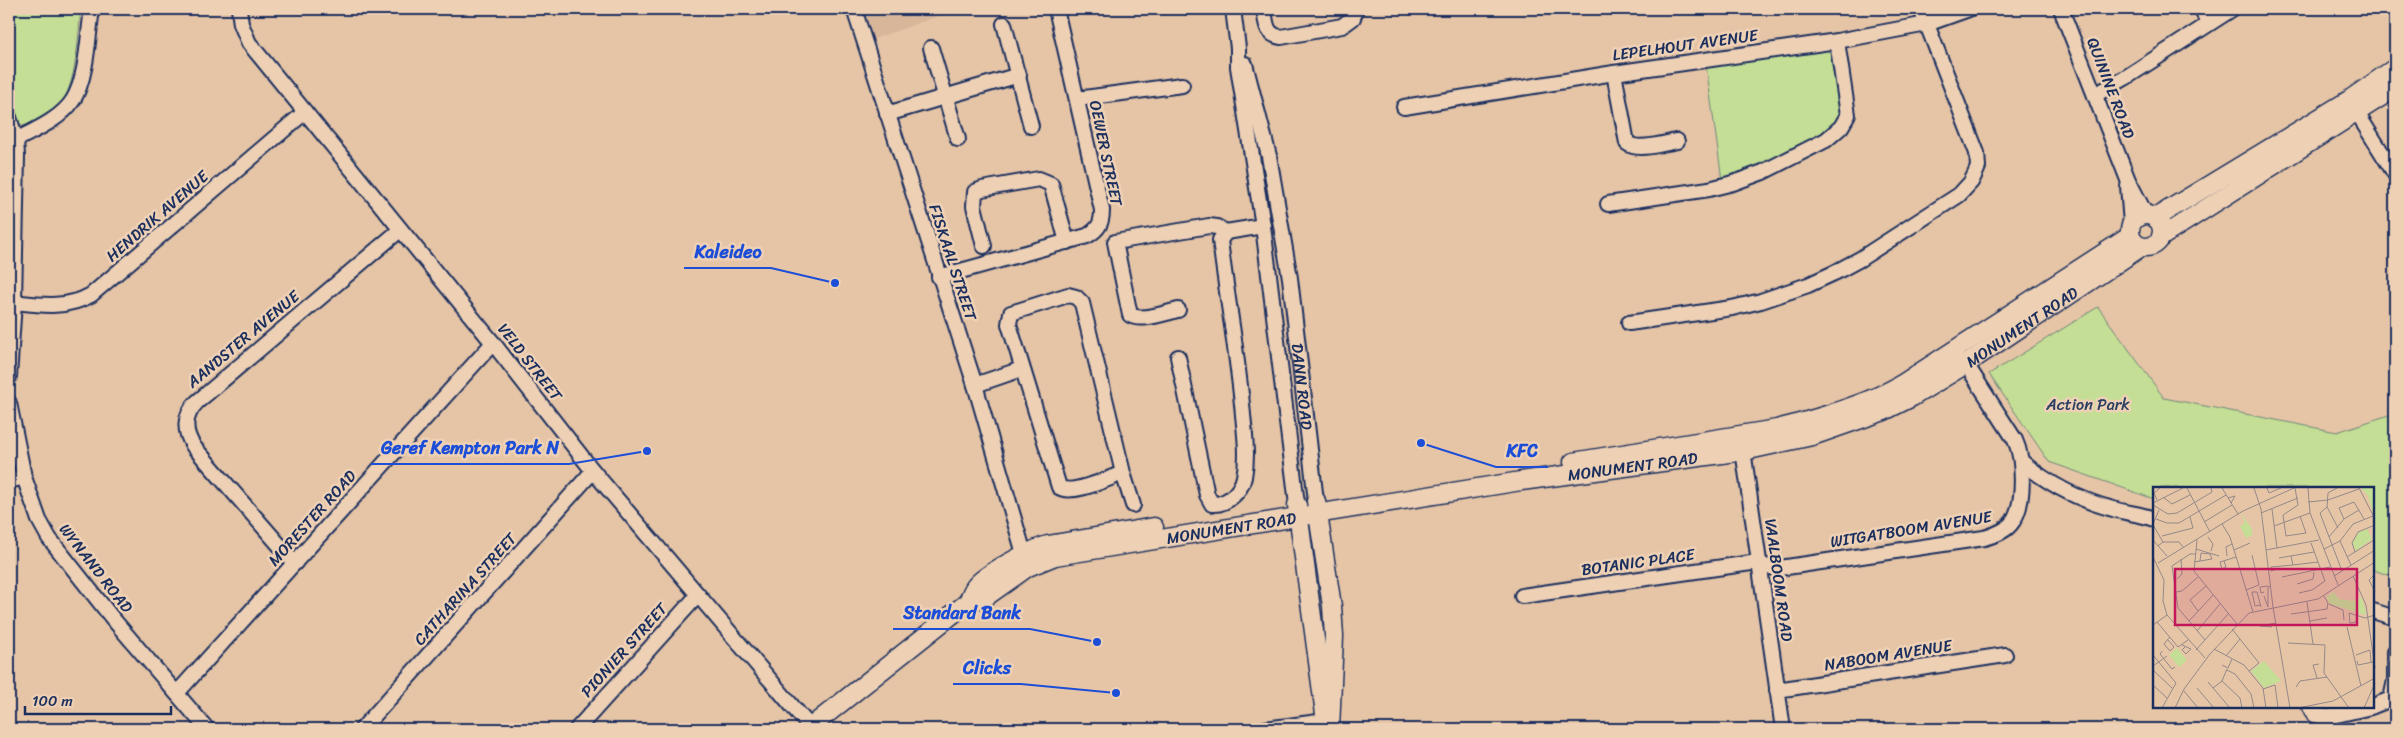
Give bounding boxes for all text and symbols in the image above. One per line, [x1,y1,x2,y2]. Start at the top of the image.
street label: LEPELHOUT AVENUE [1611,20,1761,70]
street label: QUININE ROAD [2078,33,2144,143]
street label: OEWER STREET [1081,98,1132,209]
street label: HENDRIK AVENUE [99,162,216,269]
street label: FISKAAL STREET [921,200,986,325]
callout: Kaleideo [684,235,771,268]
text: Kaleideo [693,236,762,268]
street label: MONUMENT ROAD [1959,278,2084,375]
street label: AANDSTER AVENUE [179,282,307,396]
street label: VELD STREET [490,316,571,408]
street label: DANN ROAD [1283,342,1322,432]
park label: Action Park [2045,390,2130,419]
callout: Geref Kempton Park N [371,431,569,464]
text: Geref Kempton Park N [380,432,559,464]
callout: KFC [1496,434,1548,467]
text: KFC [1505,435,1538,467]
street label: MONUMENT ROAD [1566,443,1700,489]
street label: MORESTER ROAD [260,463,364,573]
inset map [2153,487,2374,708]
street label: WITGATBOOM AVENUE [1828,502,1995,556]
street label: MONUMENT ROAD [1164,503,1298,552]
street label: WYNAND ROAD [51,517,141,620]
street label: VAALBOOM ROAD [1756,517,1802,644]
street label: CATHARINA STREET [406,525,525,652]
street label: BOTANIC PLACE [1580,540,1698,584]
street label: PIONIER STREET [573,595,676,704]
callout: Standard Bank [893,596,1030,629]
text: Standard Bank [902,597,1021,629]
street label: NABOOM AVENUE [1822,630,1955,679]
callout: Clicks [953,651,1021,684]
text: Clicks [962,652,1012,684]
scale bar [25,683,171,715]
text: 100 m [32,688,73,714]

